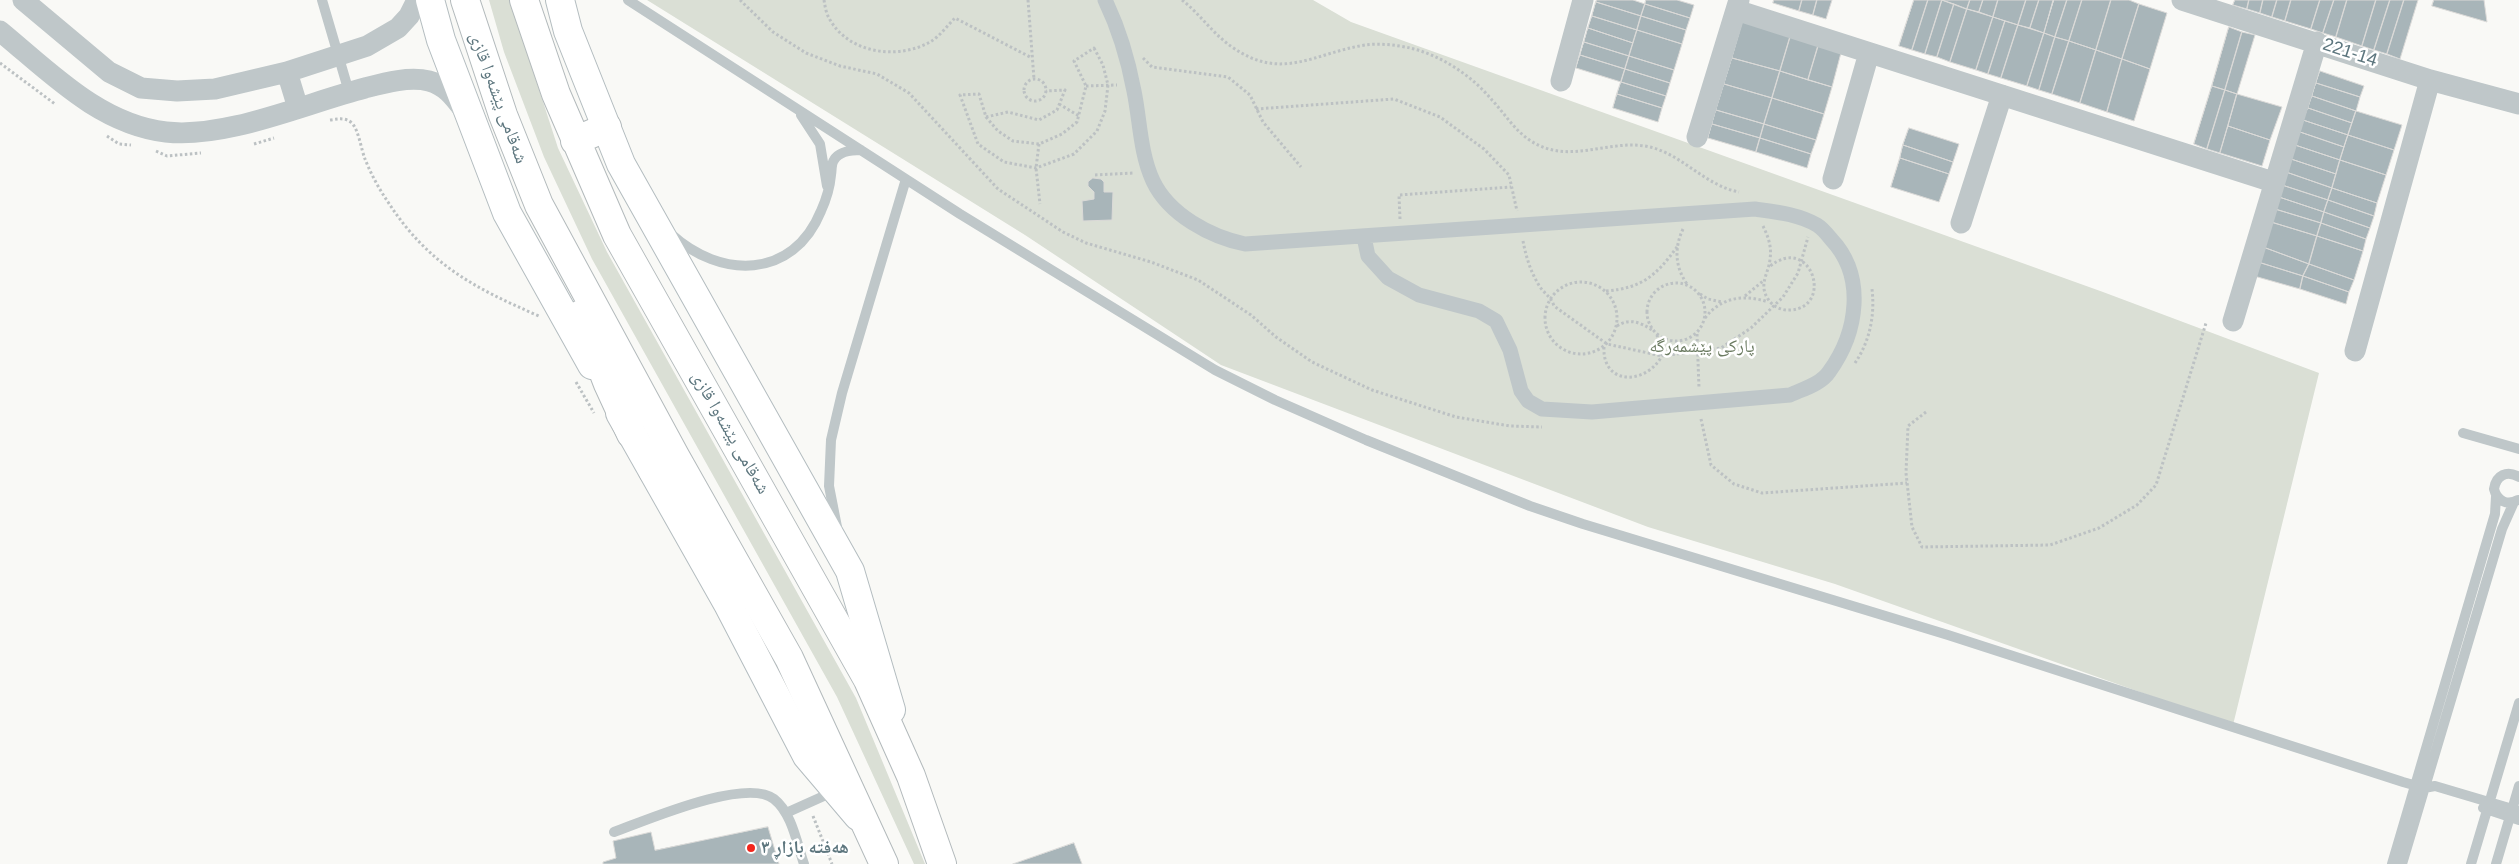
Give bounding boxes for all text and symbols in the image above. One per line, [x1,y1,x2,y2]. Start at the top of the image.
street label: شەقامی پێشەوا قازی [464,29,532,167]
street label: 221-14 [2320,34,2380,72]
park label: پارکی پێشمەرگە [1649,336,1755,358]
street label: شەقامی پێشەوا قازی [686,368,774,498]
place label: هەفتە بازاڕ ٣ [761,837,849,859]
marker: هەفتە بازاڕ ٣ [745,842,757,854]

